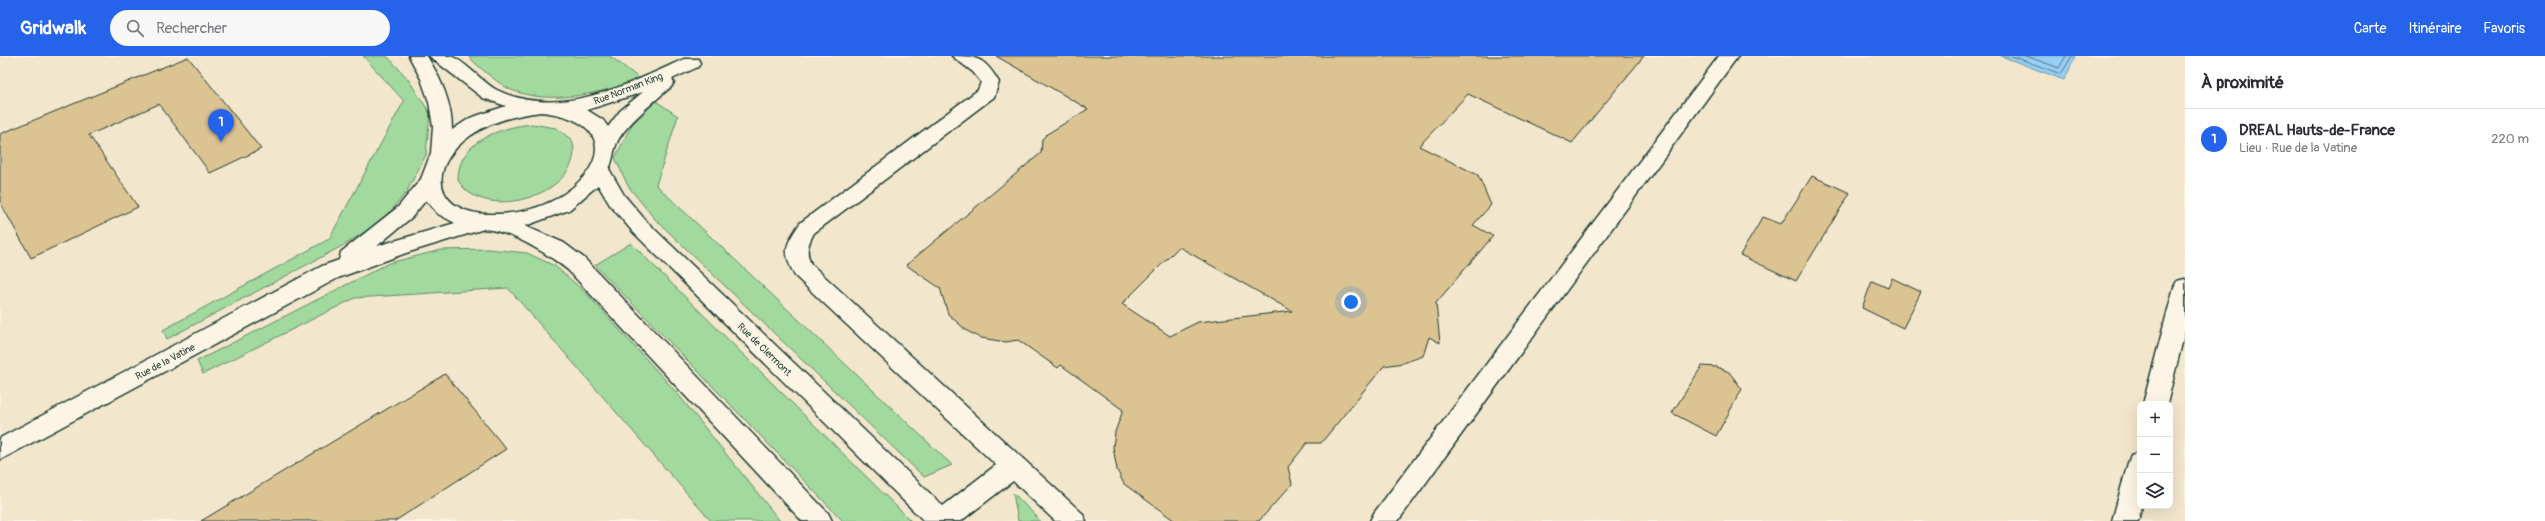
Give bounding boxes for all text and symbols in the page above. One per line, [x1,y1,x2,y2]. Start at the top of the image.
search box [110,10,390,46]
text: Gridwalk [20,16,86,40]
icon: search [124,17,146,39]
text: Rechercher [156,19,227,38]
text: Carte [2354,20,2386,37]
text: Itinéraire [2408,20,2461,37]
text: Favoris [2483,20,2525,37]
street label: Rue Norman King [592,70,665,108]
text: À proximité [2201,72,2284,93]
pin: 1 [208,109,234,142]
text: DREAL Hauts-de-France [2239,121,2395,140]
text: 1 [2211,131,2217,147]
text: 220 m [2491,131,2529,147]
text: Lieu · Rue de la Vatine [2239,140,2357,156]
your location [1341,292,1361,312]
street label: Rue de Clermont [735,321,795,379]
street label: Rue de la Vatine [134,341,197,383]
map controls [2137,401,2173,509]
button: + [2137,401,2173,437]
button: − [2137,437,2173,473]
button: layers [2137,473,2173,509]

